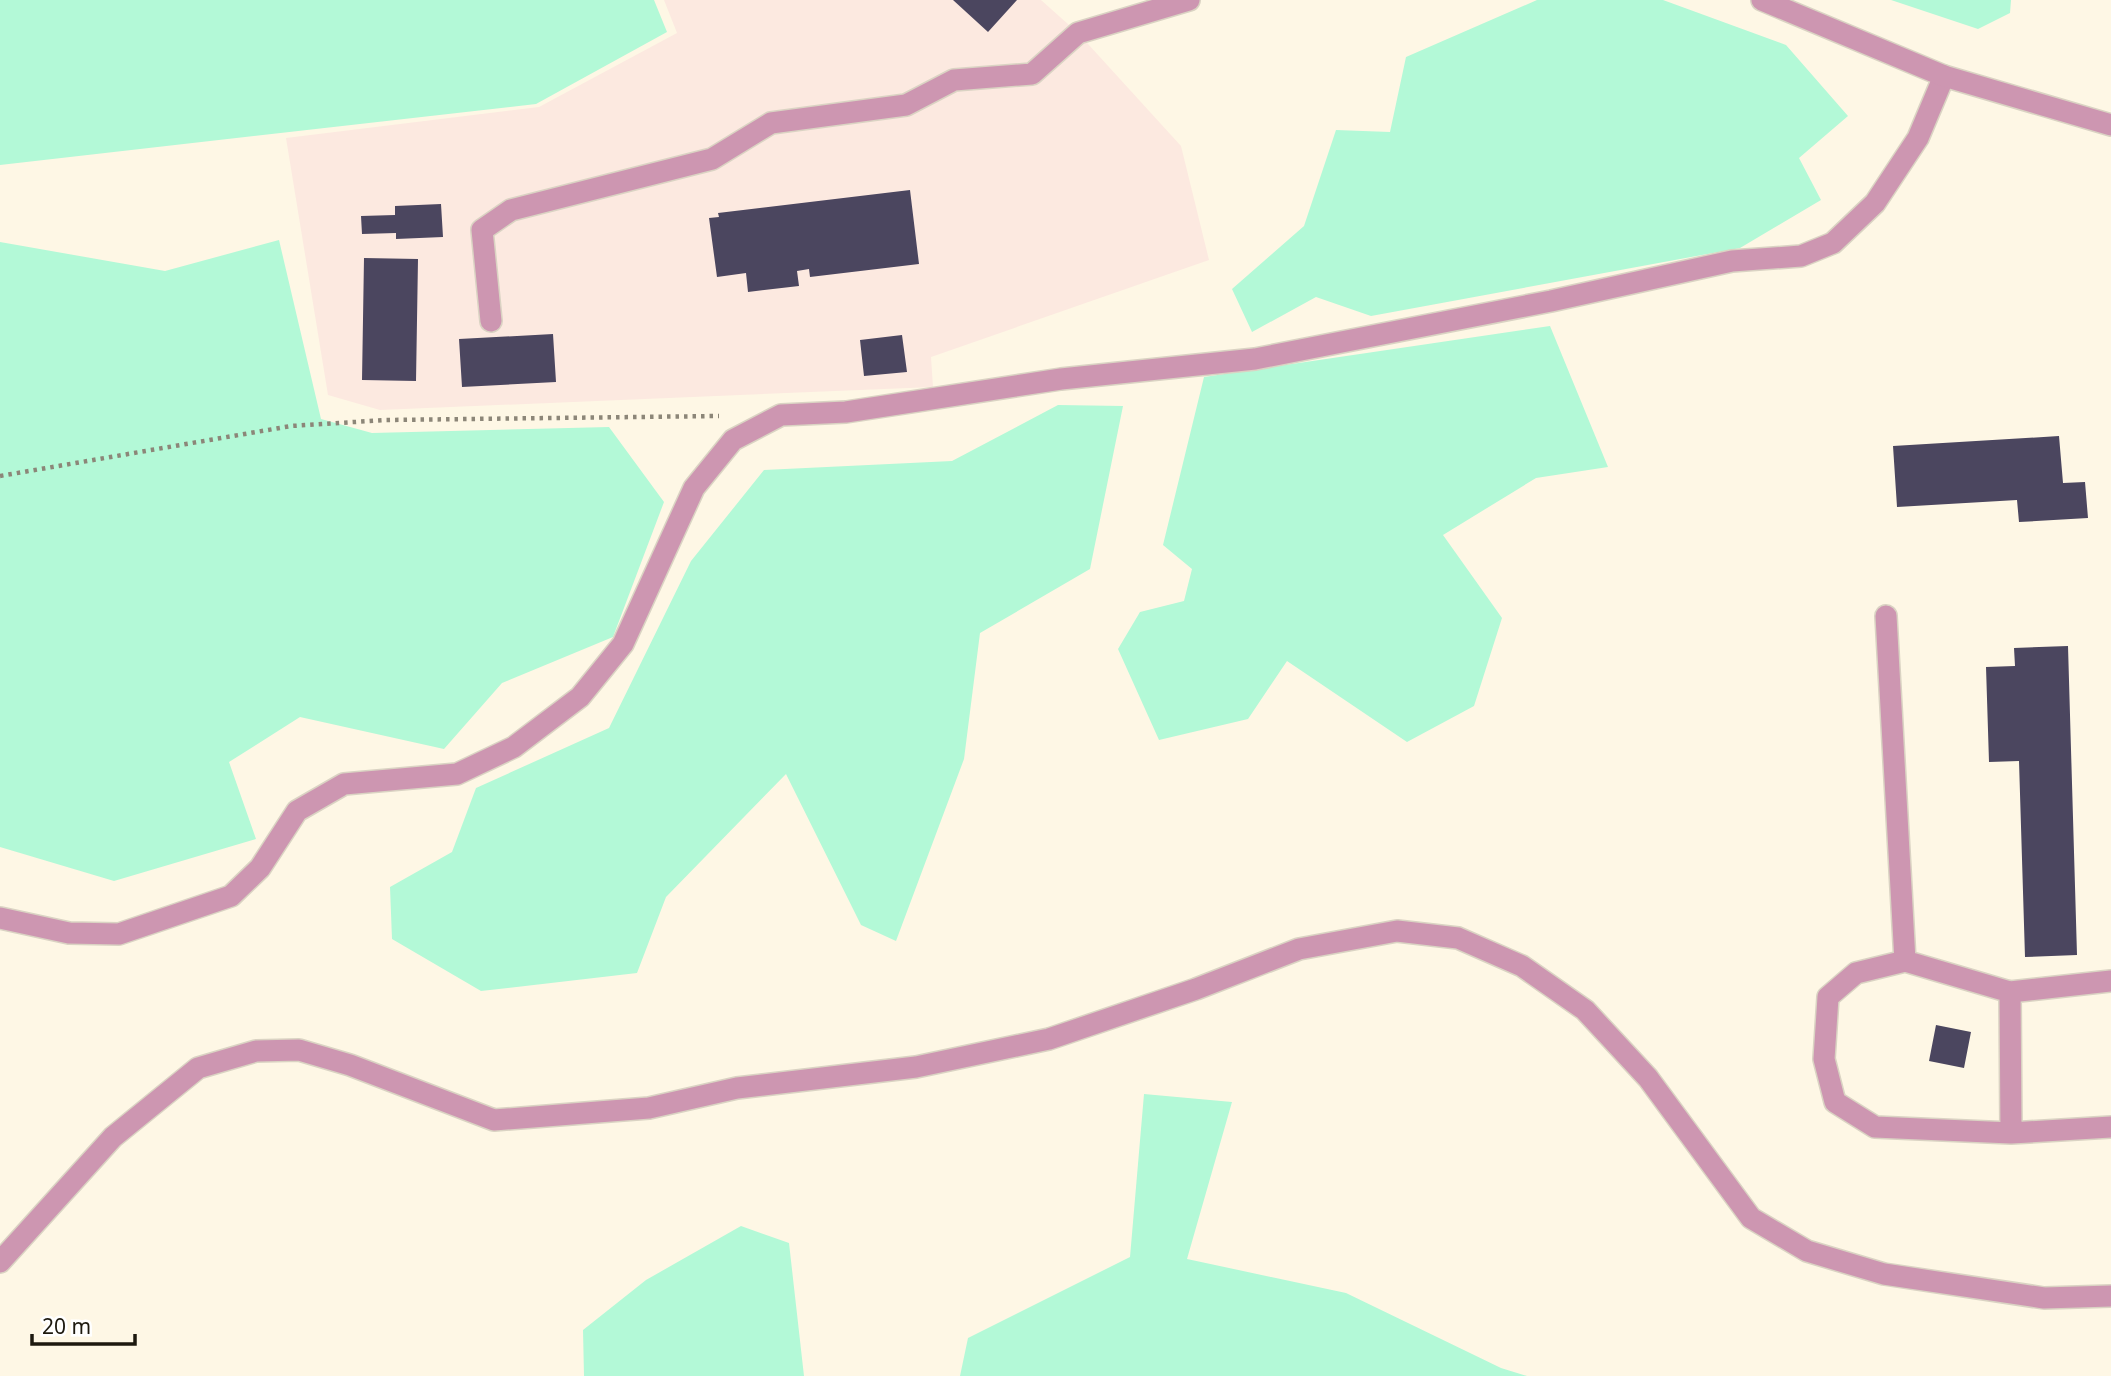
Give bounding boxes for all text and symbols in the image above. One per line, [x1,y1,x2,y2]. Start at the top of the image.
scale bar [32,1302,135,1346]
text: 20 m [42,1312,91,1340]

